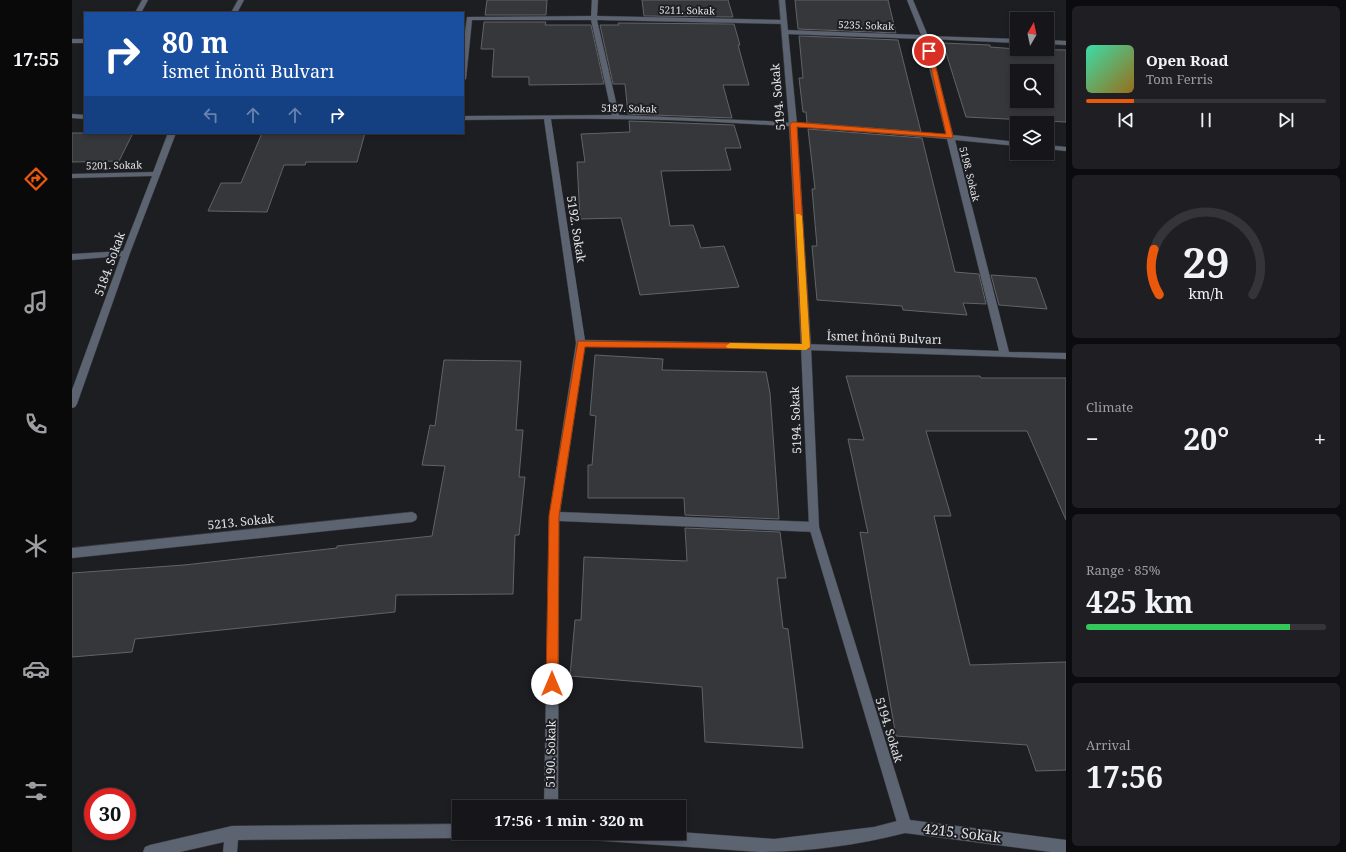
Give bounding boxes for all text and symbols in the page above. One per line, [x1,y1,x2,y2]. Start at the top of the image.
street label: 5211. Sokak [659,3,715,17]
north arrow [1010,12,1054,56]
map controls [1010,12,1054,160]
street label: 5235. Sokak [838,17,894,33]
text: 80 m [162,23,229,61]
icon: right [96,28,148,80]
pin [912,34,946,68]
icon: arrive [918,40,940,62]
text: 17:55 [13,47,59,71]
text: Open Road [1146,50,1229,70]
text: İsmet İnönü Bulvarı [162,59,334,83]
street label: 5194. Sokak [766,62,789,131]
button: search [1010,64,1054,108]
text: Tom Ferris [1146,70,1213,88]
street label: 5187. Sokak [601,101,657,115]
icon: left [200,104,222,126]
icon: ahead [242,104,264,126]
icon: ahead [284,104,306,126]
icon: right [326,104,348,126]
icon: previous [1115,109,1137,131]
icon: pause [1195,109,1217,131]
icon: next [1275,109,1297,131]
button: layers [1010,116,1054,160]
street label: 5198. Sokak [956,145,984,203]
street label: 5201. Sokak [86,158,142,172]
icon: directions [22,165,50,193]
street label: 5192. Sokak [563,194,590,264]
street label: 5184. Sokak [90,228,129,298]
text: 29 [1182,234,1230,290]
text: km/h [1188,283,1224,302]
icon: music [22,288,50,316]
street label: İsmet İnönü Bulvarı [826,327,942,348]
street label: 5194. Sokak [786,385,805,454]
text: Climate [1086,398,1133,416]
icon: phone [22,410,50,438]
text: 20° [1183,418,1229,459]
text: − [1086,423,1099,453]
text: + [1314,423,1326,453]
street label: 5213. Sokak [207,509,276,533]
icon: climate [22,532,50,560]
text: Range · 85% [1086,561,1160,579]
text: 425 km [1086,581,1193,622]
icon: car [22,655,50,683]
position arrow [531,663,573,705]
street label: 5194. Sokak [872,695,908,765]
street label: 5190. Sokak [541,719,560,788]
text: Arrival [1086,736,1130,754]
text: 17:56 [1086,756,1163,797]
icon: filters [22,777,50,805]
speed limit sign: 30 [84,788,136,840]
text: 17:56 · 1 min · 320 m [494,810,644,830]
street label: 4215. Sokak [922,818,1003,847]

